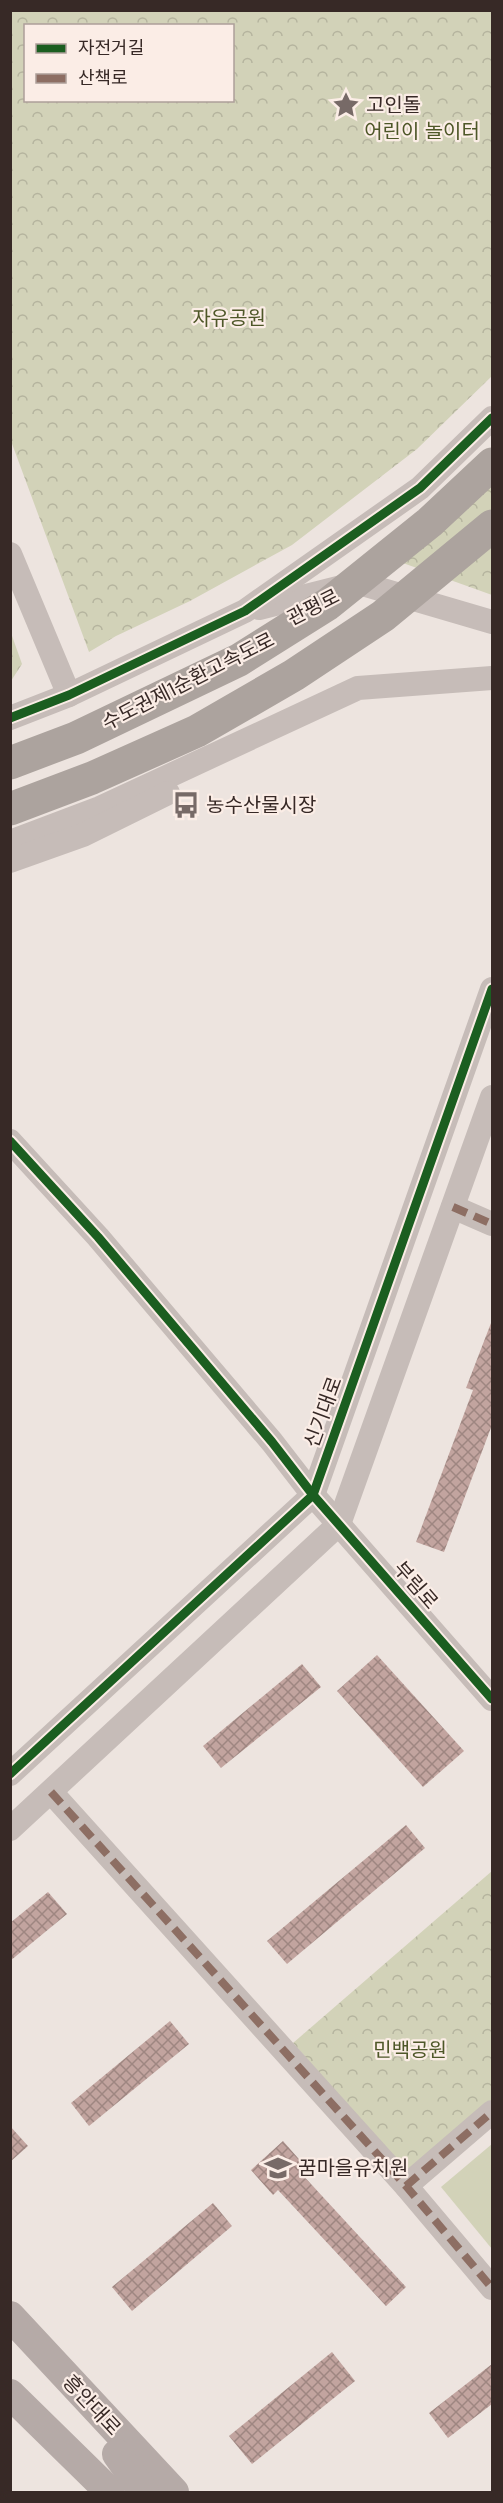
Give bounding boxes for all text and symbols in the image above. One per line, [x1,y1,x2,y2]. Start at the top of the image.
legend [24,24,234,102]
text: 자전거길 [78,36,144,60]
text: 산책로 [78,66,128,90]
place icon: 고인돌 [331,90,361,120]
place label: 고인돌 [366,92,421,118]
park label: 어린이 놀이터 [364,118,480,144]
park label: 자유공원 [192,305,266,331]
street label: 관평로 [283,583,343,631]
street label: 수도권제1순환고속도로 [97,626,279,736]
bus stop icon: 농수산물시장 [171,790,201,820]
place label: 농수산물시장 [206,792,316,818]
street label: 신기대로 [298,1373,348,1451]
street label: 부림로 [388,1556,444,1614]
park label: 민백공원 [373,2037,447,2063]
school or university icon: 꿈마을유치원 [263,2153,293,2183]
place label: 꿈마을유치원 [298,2155,408,2181]
street label: 흥안대로 [57,2369,127,2441]

